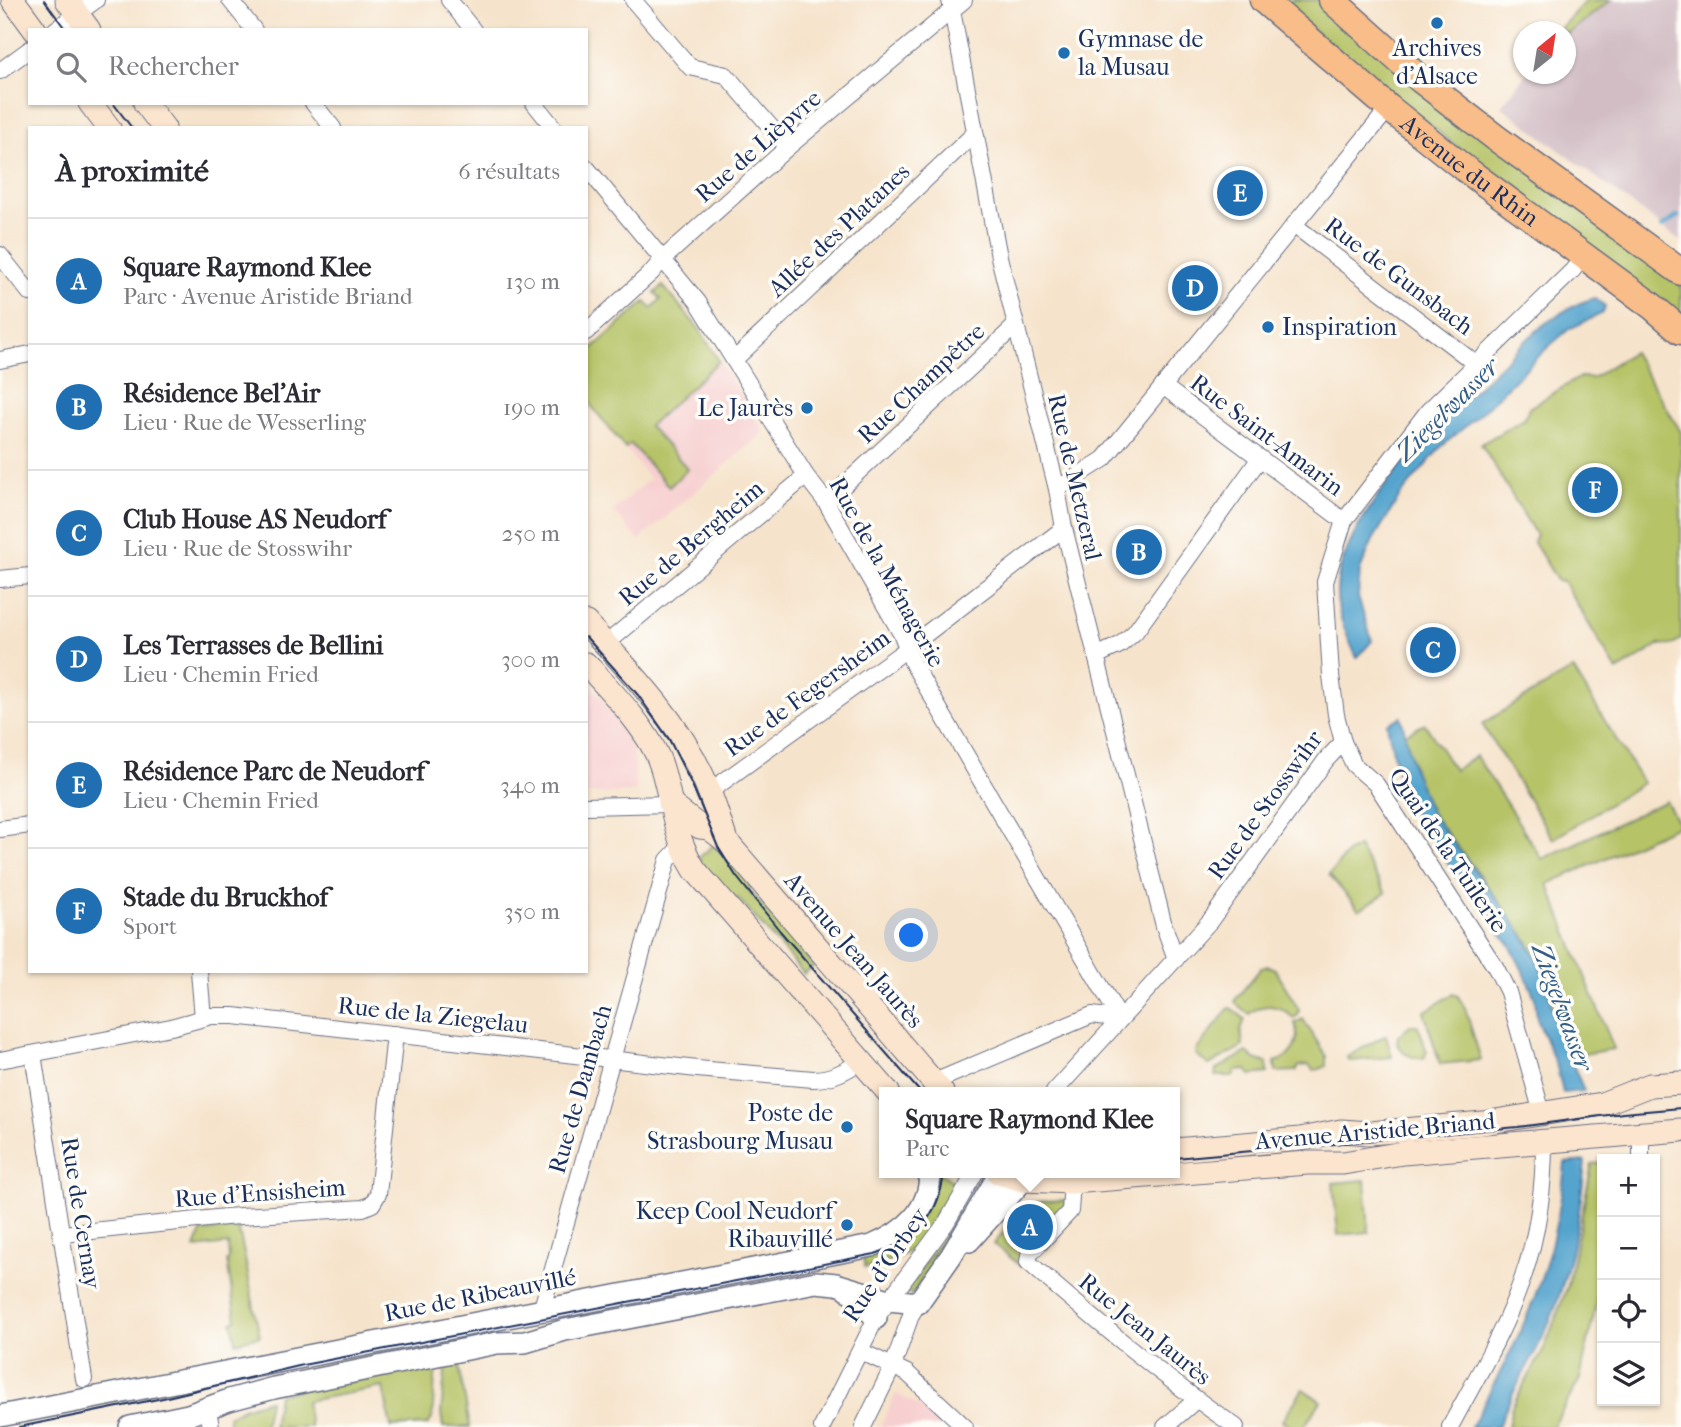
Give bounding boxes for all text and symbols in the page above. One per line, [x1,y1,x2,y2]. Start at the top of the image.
marker: Archives d'Alsace [1429,15,1445,31]
north arrow [1513,21,1576,84]
place label: Gymnase de la Musau [1077,25,1203,81]
search box [28,28,588,105]
place label: Archives d'Alsace [1392,34,1481,90]
marker: Gymnase de la Musau [1056,45,1072,61]
icon: search [52,48,90,86]
text: Rechercher [108,51,239,82]
street label: Rue de Lièpvre [689,84,827,208]
street label: Avenue du Rhin [1394,108,1544,232]
text: À proximité [56,154,209,189]
street label: Allée des Platanes [762,157,916,303]
text: 6 résultats [458,158,560,185]
pin: E [1217,167,1263,219]
street label: Rue de Gunsbach [1319,211,1479,341]
text: Square Raymond Klee [123,252,371,283]
pin: D [1172,262,1218,314]
text: A [72,268,86,295]
text: 130 m [506,268,560,295]
text: Parc · Avenue Aristide Briand [123,283,412,310]
place label: Inspiration [1282,313,1397,341]
street label: Rue Champêtre [852,317,990,449]
marker: Inspiration [1260,319,1276,335]
water label: Ziegelwasser [1388,350,1507,469]
street label: Rue Saint-Amarin [1185,368,1349,502]
text: Résidence Bel'Air [123,378,320,409]
street label: Rue de Metzeral [1042,391,1108,563]
text: B [72,394,86,421]
text: 190 m [503,394,560,421]
place label: Le Jaurès [697,394,793,422]
marker: Le Jaurès [799,400,815,416]
text: Lieu · Rue de Wesserling [123,409,366,436]
pin: F [1572,464,1618,516]
street label: Rue de la Ménagerie [823,472,951,672]
street label: Rue de Bergheim [613,474,769,612]
text: Club House AS Neudorf [123,504,387,535]
text: C [71,520,87,547]
text: 250 m [502,520,560,547]
pin: B [1116,526,1162,578]
text: Lieu · Rue de Stosswihr [123,535,352,562]
street label: Rue de Fegersheim [719,623,895,763]
pin: C [1410,624,1456,676]
text: Les Terrasses de Bellini [123,630,384,661]
text: D [70,646,88,673]
text: 300 m [501,646,560,673]
text: Lieu · Chemin Fried [123,661,319,688]
street label: Rue de Stosswihr [1202,725,1329,885]
text: Résidence Parc de Neudorf [123,756,425,787]
street label: Quai de la Tuilerie [1383,763,1513,938]
text: E [72,772,86,799]
text: 340 m [500,772,560,799]
text: Lieu · Chemin Fried [123,787,319,814]
street label: Avenue Jean Jaurès [778,866,929,1034]
text: Stade du Bruckhof [123,882,328,913]
text: F [73,898,85,925]
text: 350 m [504,898,560,925]
text: Sport [123,913,177,940]
your location [894,918,928,952]
water label: Ziegelwasser [1524,937,1601,1077]
street label: Rue de la Ziegelau [336,991,530,1039]
street label: Rue de Dambach [542,1001,618,1177]
popup [879,1087,1180,1178]
place label: Poste de Strasbourg Musau [647,1099,833,1155]
text: Square Raymond Klee [905,1104,1154,1135]
street label: Avenue Aristide Briand [1253,1106,1497,1156]
marker: Poste de Strasbourg Musau [839,1119,855,1135]
street label: Rue de Cernay [55,1135,107,1292]
text: Parc [905,1135,949,1162]
map controls [1597,1154,1660,1406]
button: + [1597,1154,1660,1217]
street label: Rue d'Ensisheim [174,1173,346,1213]
place label: Keep Cool Neudorf Ribauvillé [636,1197,838,1253]
pin: A [1007,1201,1053,1253]
street label: Rue d'Orbey [837,1202,934,1327]
marker: Keep Cool Neudorf Ribauvillé [839,1217,855,1233]
button: − [1597,1217,1660,1280]
street label: Rue de Ribeauvillé [382,1263,578,1327]
street label: Rue Jean Jaurès [1073,1267,1217,1391]
button: locate [1597,1280,1660,1343]
button: layers [1597,1343,1660,1406]

